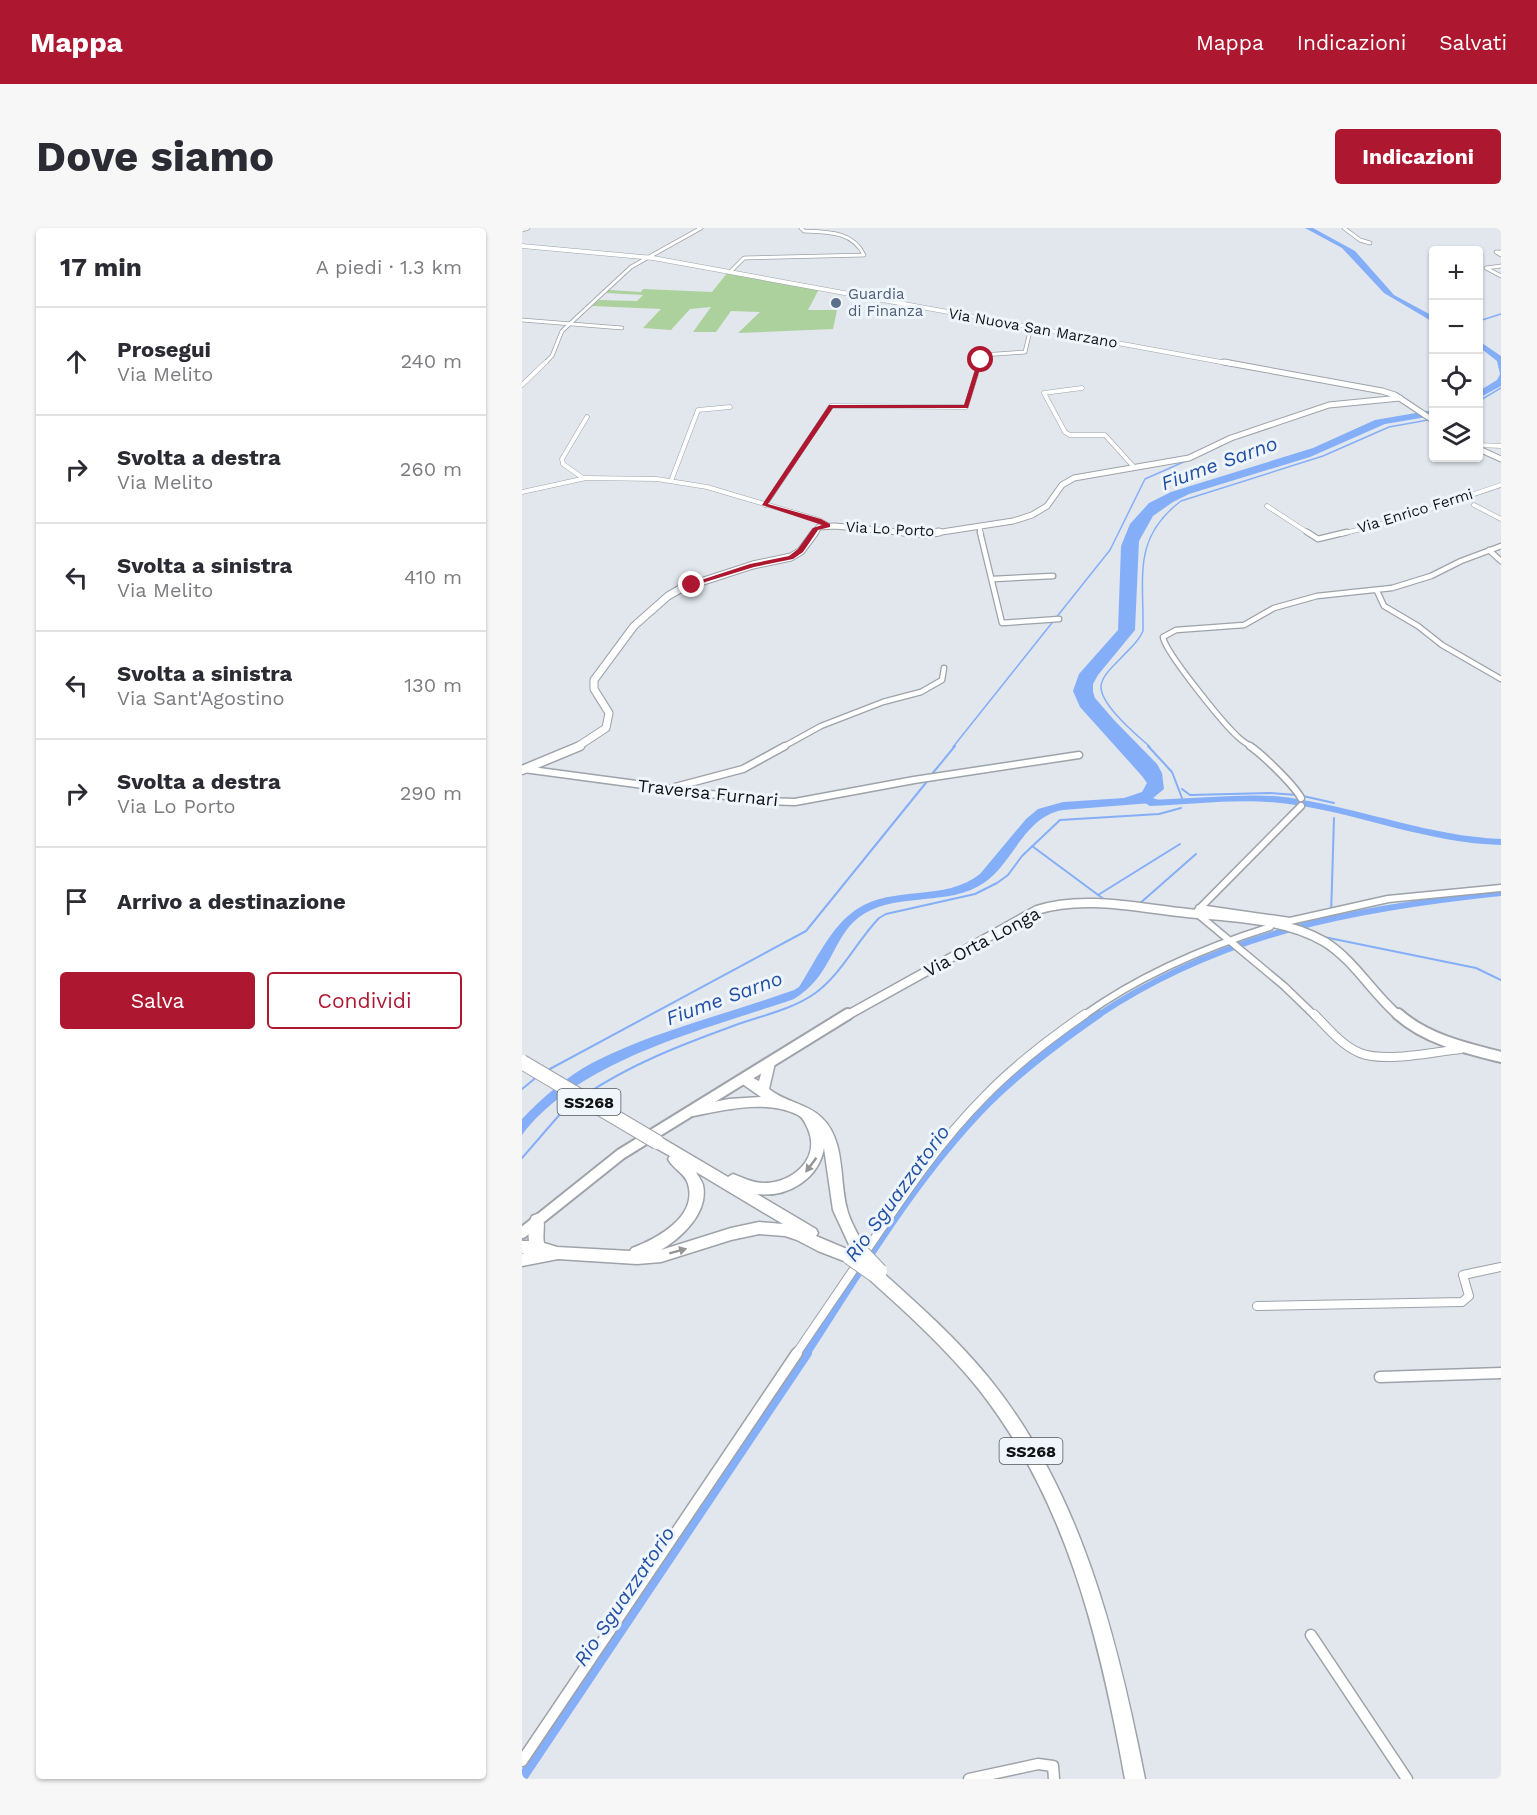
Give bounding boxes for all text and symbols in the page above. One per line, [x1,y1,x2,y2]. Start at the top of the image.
text: Mappa [30,26,123,59]
text: Mappa [1196,30,1264,55]
text: Indicazioni [1297,30,1406,55]
text: Salvati [1439,30,1507,55]
button: Indicazioni [1335,129,1501,184]
text: Dove siamo [36,132,274,181]
map controls [1429,246,1483,462]
button: + [1429,246,1483,300]
text: 17 min [60,252,142,282]
text: A piedi · 1.3 km [316,255,462,279]
place label: Guardia di Finanza [848,285,924,320]
marker: Guardia di Finanza [829,296,843,310]
button: − [1429,300,1483,354]
street label: Via Nuova San Marzano [947,304,1119,352]
text: Prosegui [117,337,211,362]
icon: ahead [60,345,93,378]
route start [967,346,993,372]
text: 240 m [400,349,462,373]
button: locate [1429,354,1483,408]
text: Via Melito [117,362,213,386]
button: layers [1429,408,1483,462]
water label: Fiume Sarno [1157,431,1281,495]
text: Svolta a destra [117,445,281,470]
icon: right [60,453,93,486]
text: 260 m [400,457,462,481]
text: Via Melito [117,470,213,494]
street label: Via Enrico Fermi [1355,485,1475,537]
street label: Via Lo Porto [845,518,935,540]
text: Svolta a sinistra [117,553,292,578]
icon: left [60,561,93,594]
text: 410 m [404,565,462,589]
route end [678,571,704,597]
text: Via Melito [117,578,213,602]
text: Svolta a sinistra [117,661,292,686]
icon: left [60,669,93,702]
text: 130 m [404,673,462,697]
text: Via Sant'Agostino [117,686,285,710]
text: Svolta a destra [117,769,281,794]
street label: Traversa Furnari [637,775,779,810]
icon: right [60,777,93,810]
text: 290 m [400,781,462,805]
text: Via Lo Porto [117,794,235,818]
icon: arrive [60,885,93,918]
text: Arrivo a destinazione [117,889,346,914]
street label: Via Orta Longa [920,902,1043,981]
water label: Fiume Sarno [662,966,786,1030]
button: Salva [60,972,255,1029]
button: Condividi [267,972,462,1029]
road number: SS268 [558,1089,620,1115]
water label: Rio Sguazzatorio [839,1120,955,1266]
one-way arrow [805,1158,817,1173]
one-way arrow [669,1246,687,1255]
road number: SS268 [1000,1438,1062,1464]
water label: Rio Sguazzatorio [569,1522,679,1670]

